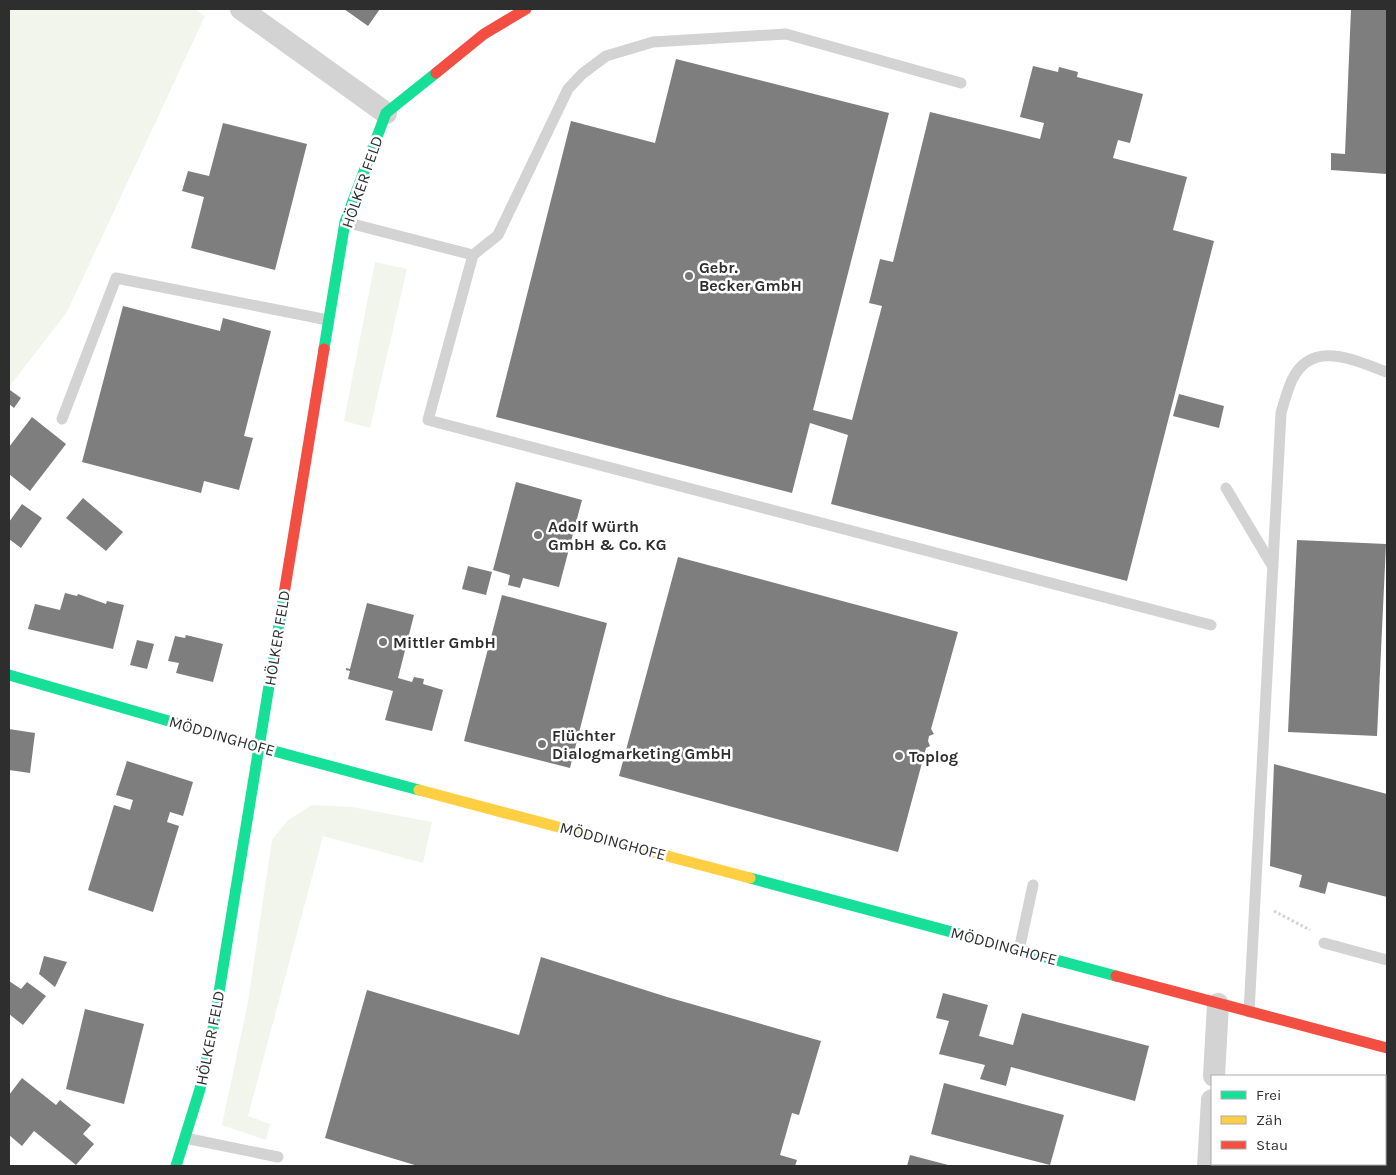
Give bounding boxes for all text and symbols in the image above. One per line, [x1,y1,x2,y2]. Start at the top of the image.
street label: HÖLKER FELD [337,133,387,231]
place label: Gebr. Becker GmbH [699,258,802,295]
marker: Gebr. Becker GmbH [683,270,695,282]
place label: Adolf Würth GmbH & Co. KG [548,517,667,554]
marker: Adolf Würth GmbH & Co. KG [532,529,544,541]
street label: HÖLKER FELD [260,589,294,687]
place label: Mittler GmbH [393,633,496,652]
marker: Mittler GmbH [377,636,389,648]
street label: MÖDDINGHOFE [167,712,277,760]
place label: Flüchter Dialogmarketing GmbH [552,726,732,763]
marker: Flüchter Dialogmarketing GmbH [536,738,548,750]
place label: Toplog [909,747,958,766]
marker: Toplog [893,750,905,762]
street label: MÖDDINGHOFE [558,818,668,864]
street label: MÖDDINGHOFE [949,923,1059,969]
street label: HÖLKER FELD [191,989,229,1087]
legend [1211,1075,1386,1165]
text: Frei [1256,1086,1281,1104]
text: Zäh [1256,1111,1282,1129]
text: Stau [1256,1136,1288,1154]

